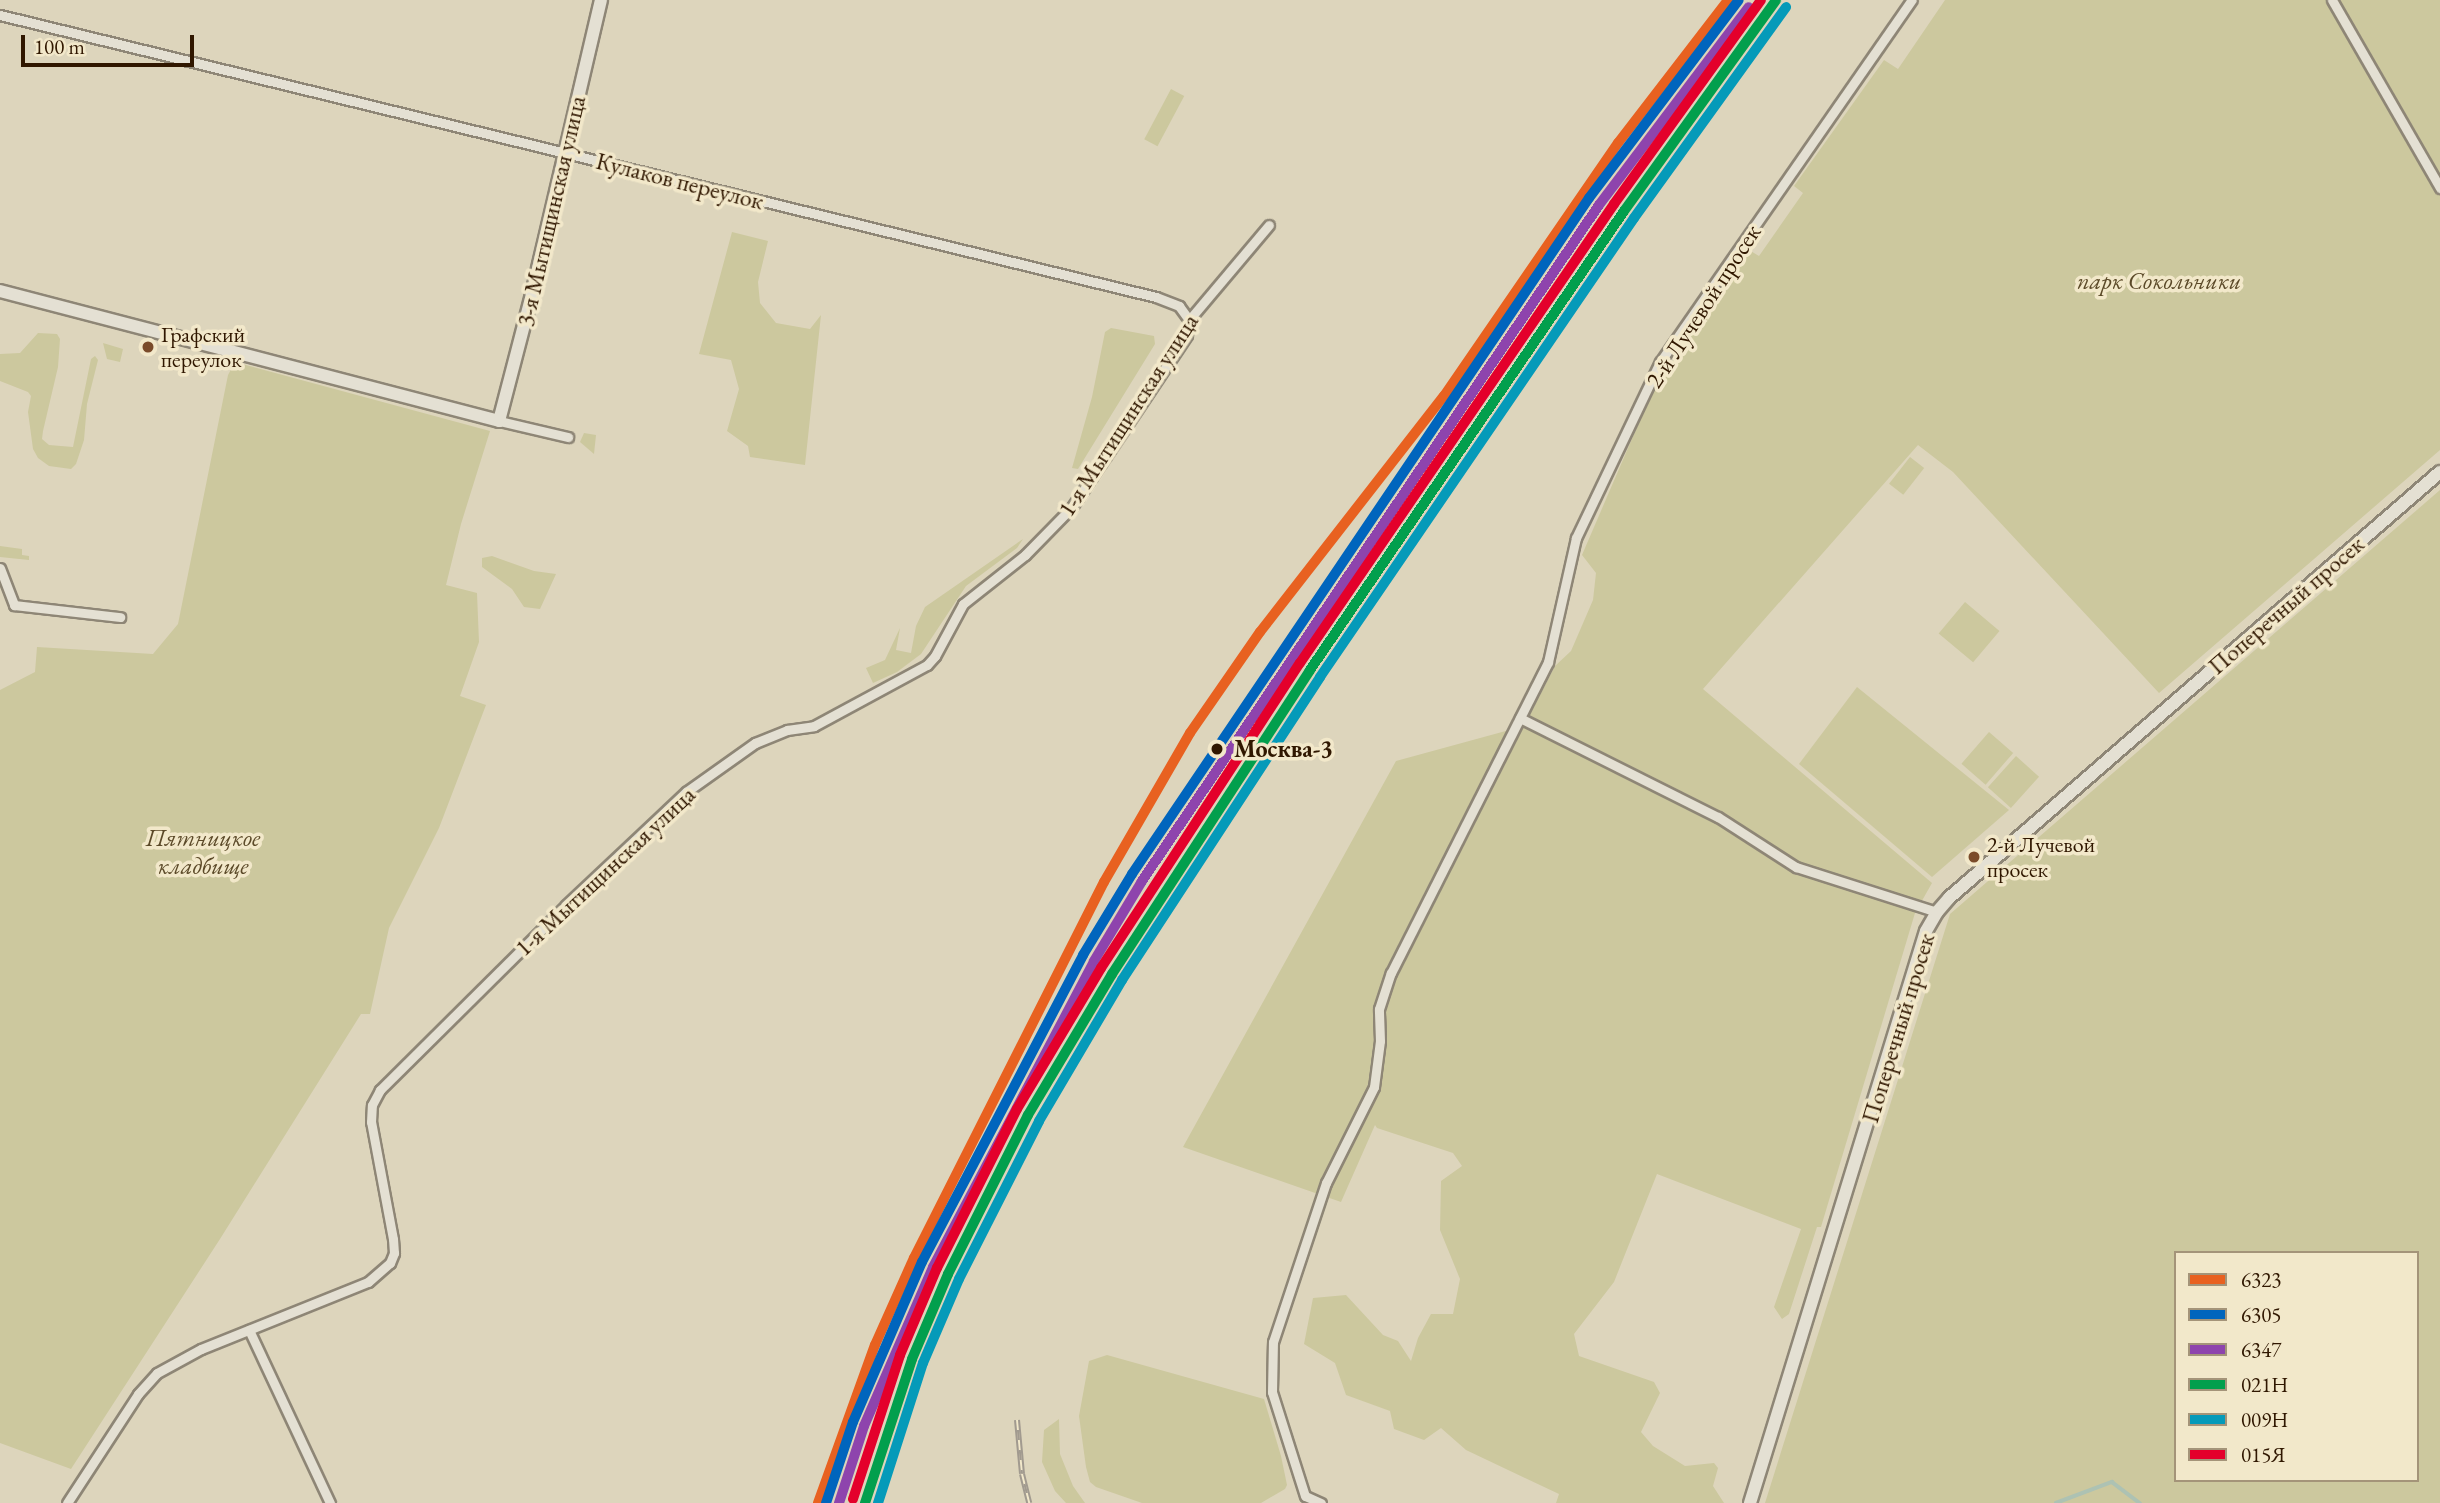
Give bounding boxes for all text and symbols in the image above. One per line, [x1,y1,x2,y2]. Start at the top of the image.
scale bar [24,21,198,65]
text: 100 m [34,33,85,60]
street label: 3-я Мытищинская улица [510,93,592,329]
street label: Кулаков переулок [593,146,767,216]
street label: 2-й Лучевой просек [1639,219,1767,393]
park label: парк Сокольники [2077,267,2241,295]
street label: 1-я Мытищинская улица [1052,308,1204,522]
place label: Графский переулок [161,321,245,372]
marker: Графский переулок [141,340,155,354]
street label: Поперечный просек [2202,530,2370,680]
place label: Москва-3 [1234,735,1333,763]
marker: Москва-3 [1206,738,1228,760]
street label: 1-я Мытищинская улица [509,780,701,962]
park label: Пятницкое кладбище [146,824,260,880]
place label: 2-й Лучевой просек [1987,831,2095,882]
marker: 2-й Лучевой просек [1967,850,1981,864]
street label: Поперечный просек [1855,930,1941,1126]
legend [2174,1251,2419,1482]
text: 6323 [2241,1266,2281,1293]
text: 6305 [2241,1301,2281,1328]
text: 6347 [2241,1336,2281,1363]
text: 021Н [2241,1371,2288,1398]
text: 009Н [2241,1406,2288,1433]
text: 015Я [2241,1441,2285,1468]

